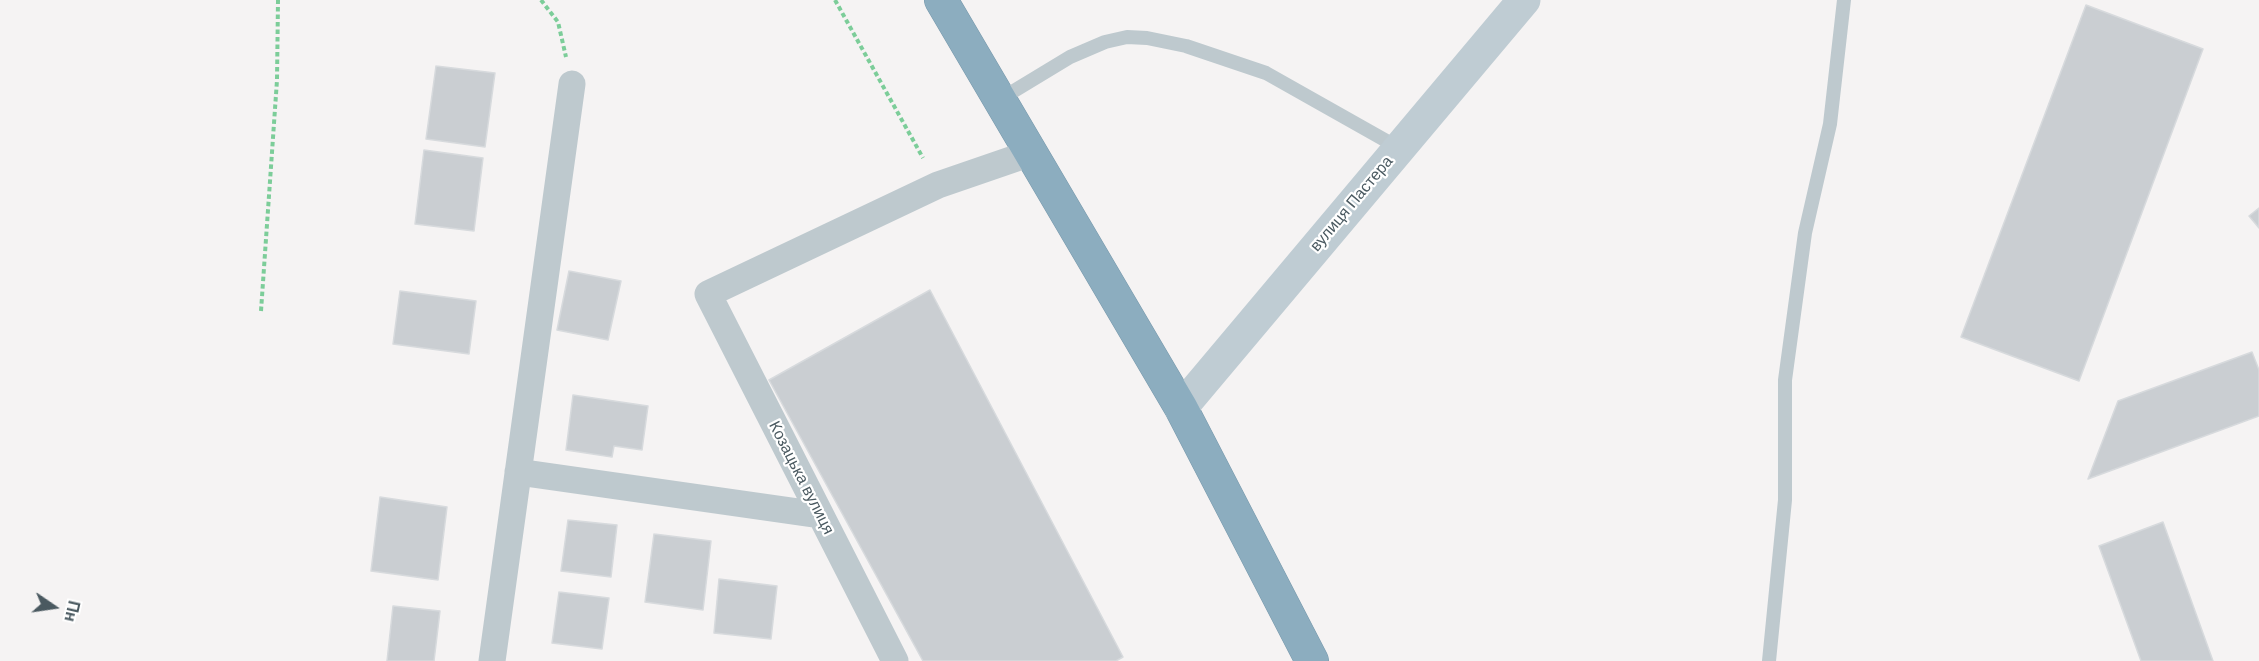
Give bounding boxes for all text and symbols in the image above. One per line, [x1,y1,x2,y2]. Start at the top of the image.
street label: вулиця Пастера [1307,152,1397,256]
street label: Козацька вулиця [764,418,838,538]
north arrow [24,577,84,637]
text: Пн [61,599,83,623]

